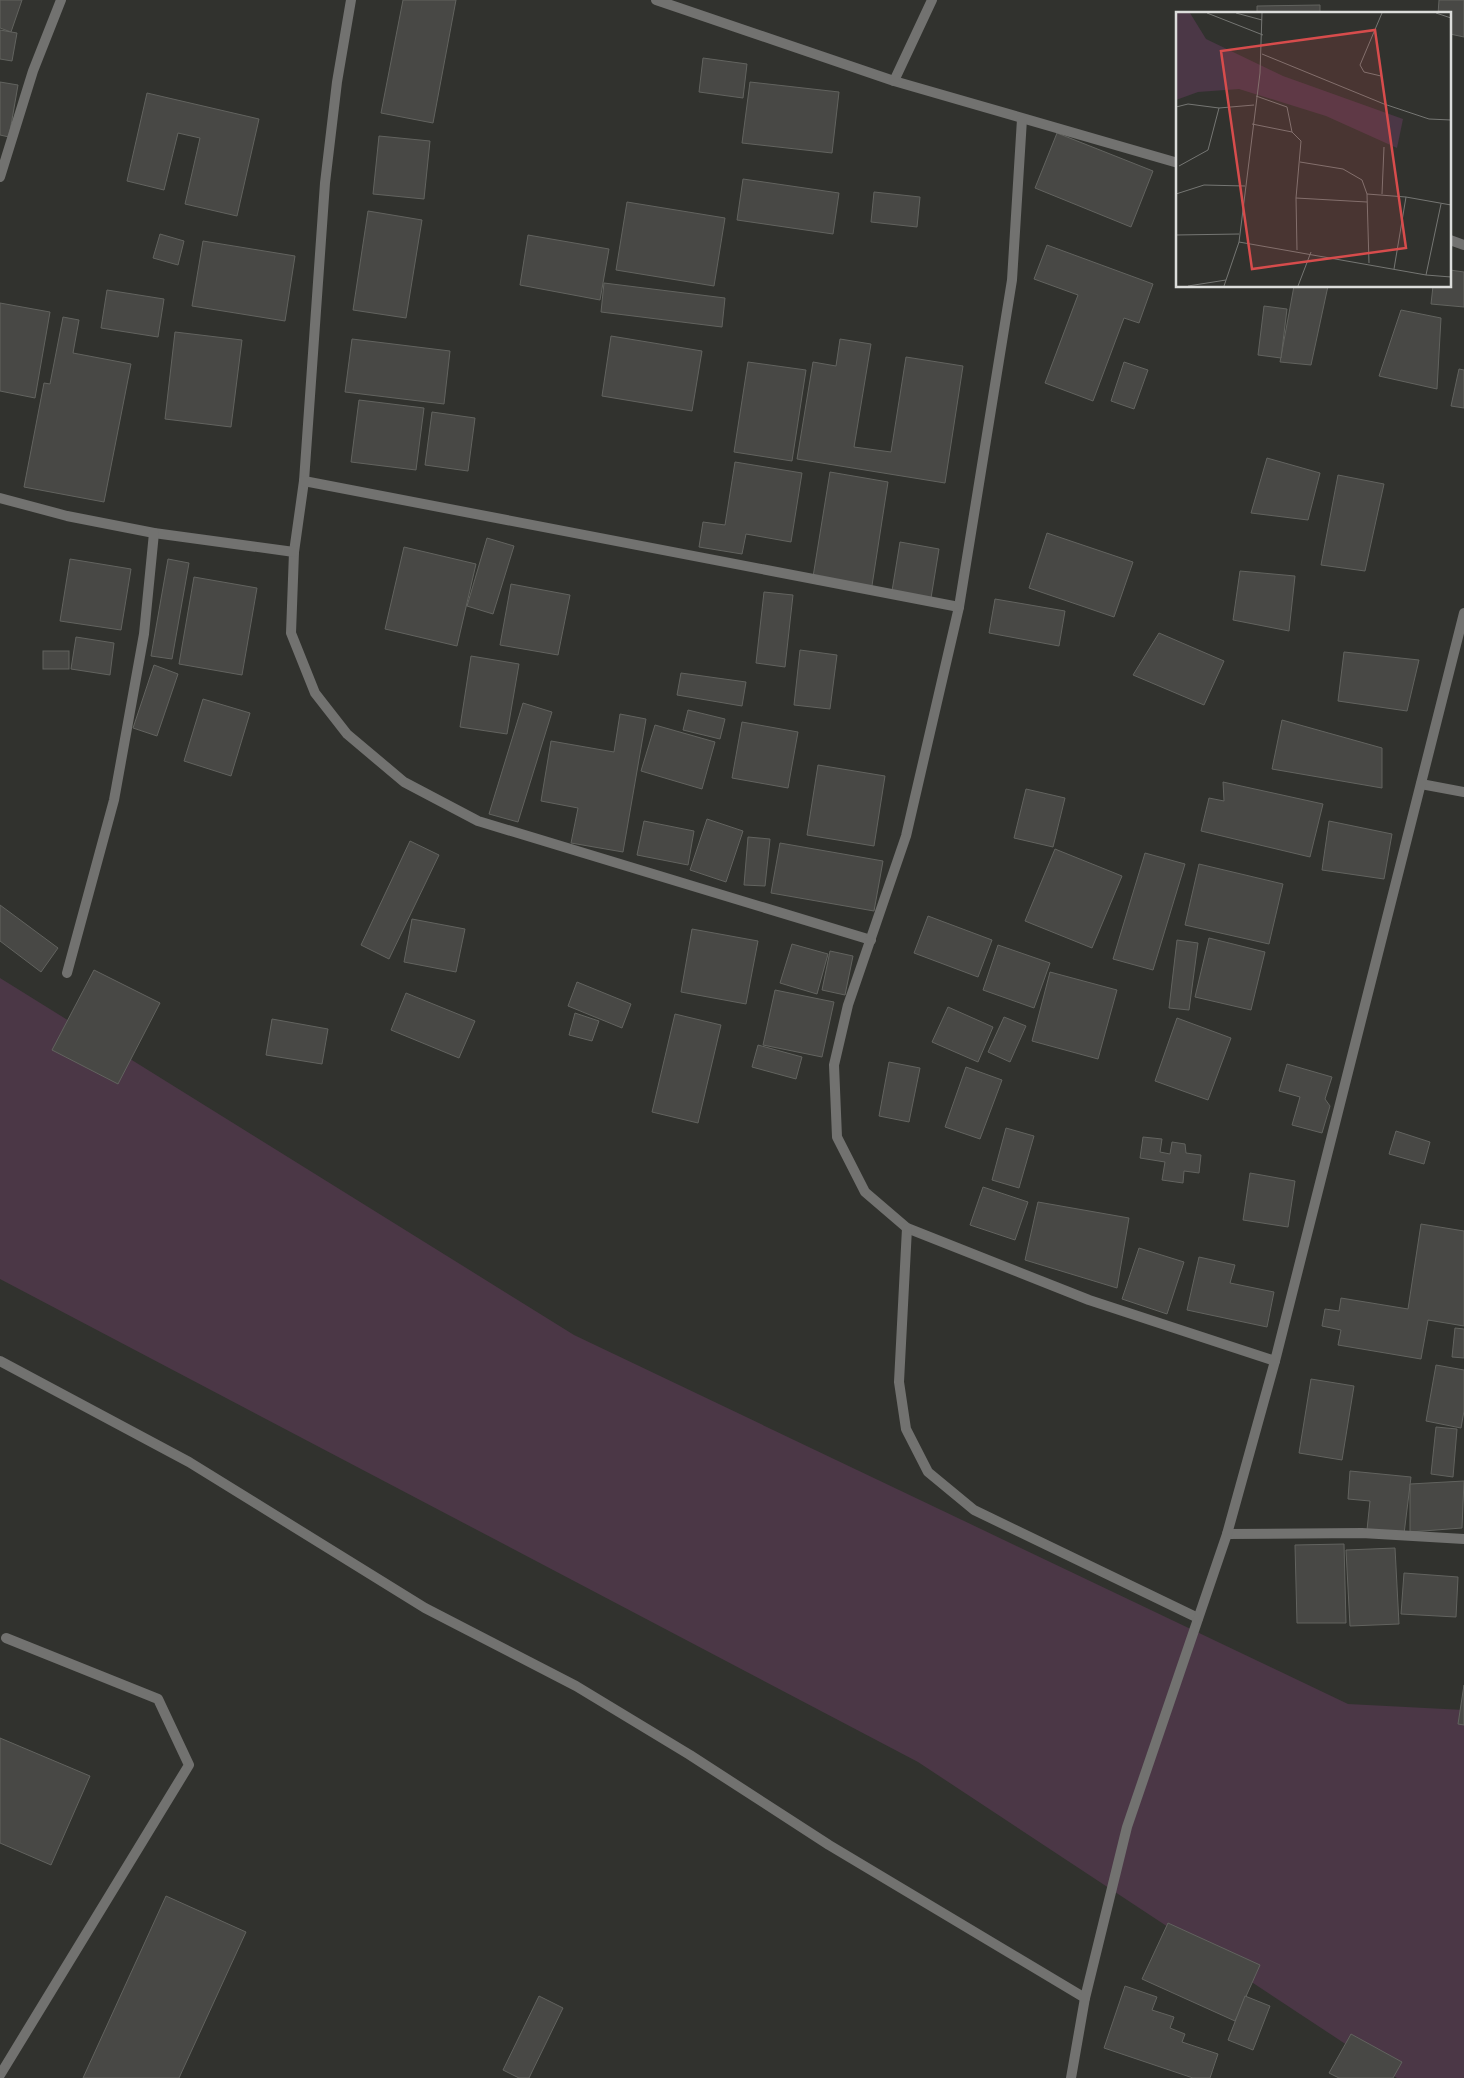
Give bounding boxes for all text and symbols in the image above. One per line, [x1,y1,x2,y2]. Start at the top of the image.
inset map [1176,12,1452,288]

